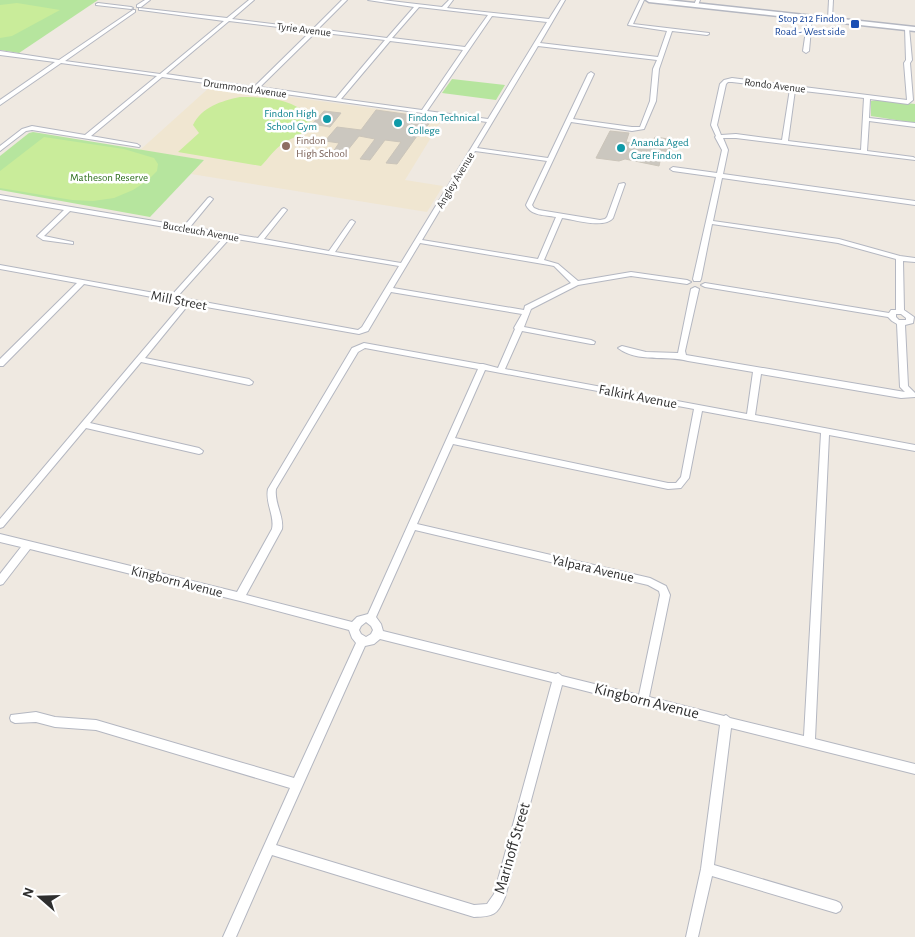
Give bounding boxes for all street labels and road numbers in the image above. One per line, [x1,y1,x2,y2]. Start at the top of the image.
street label: Tyrie Avenue [276,21,332,38]
street label: Rondo Avenue [744,76,806,95]
street label: Drummond Avenue [202,77,287,100]
street label: Angley Avenue [434,150,477,210]
street label: Buccleuch Avenue [162,219,240,244]
street label: Mill Street [150,289,208,313]
street label: Falkirk Avenue [597,383,678,411]
street label: Yalpara Avenue [550,553,635,585]
street label: Kingborn Avenue [130,564,224,600]
street label: Kingborn Avenue [593,680,701,722]
street label: Marinoff Street [491,801,533,896]

